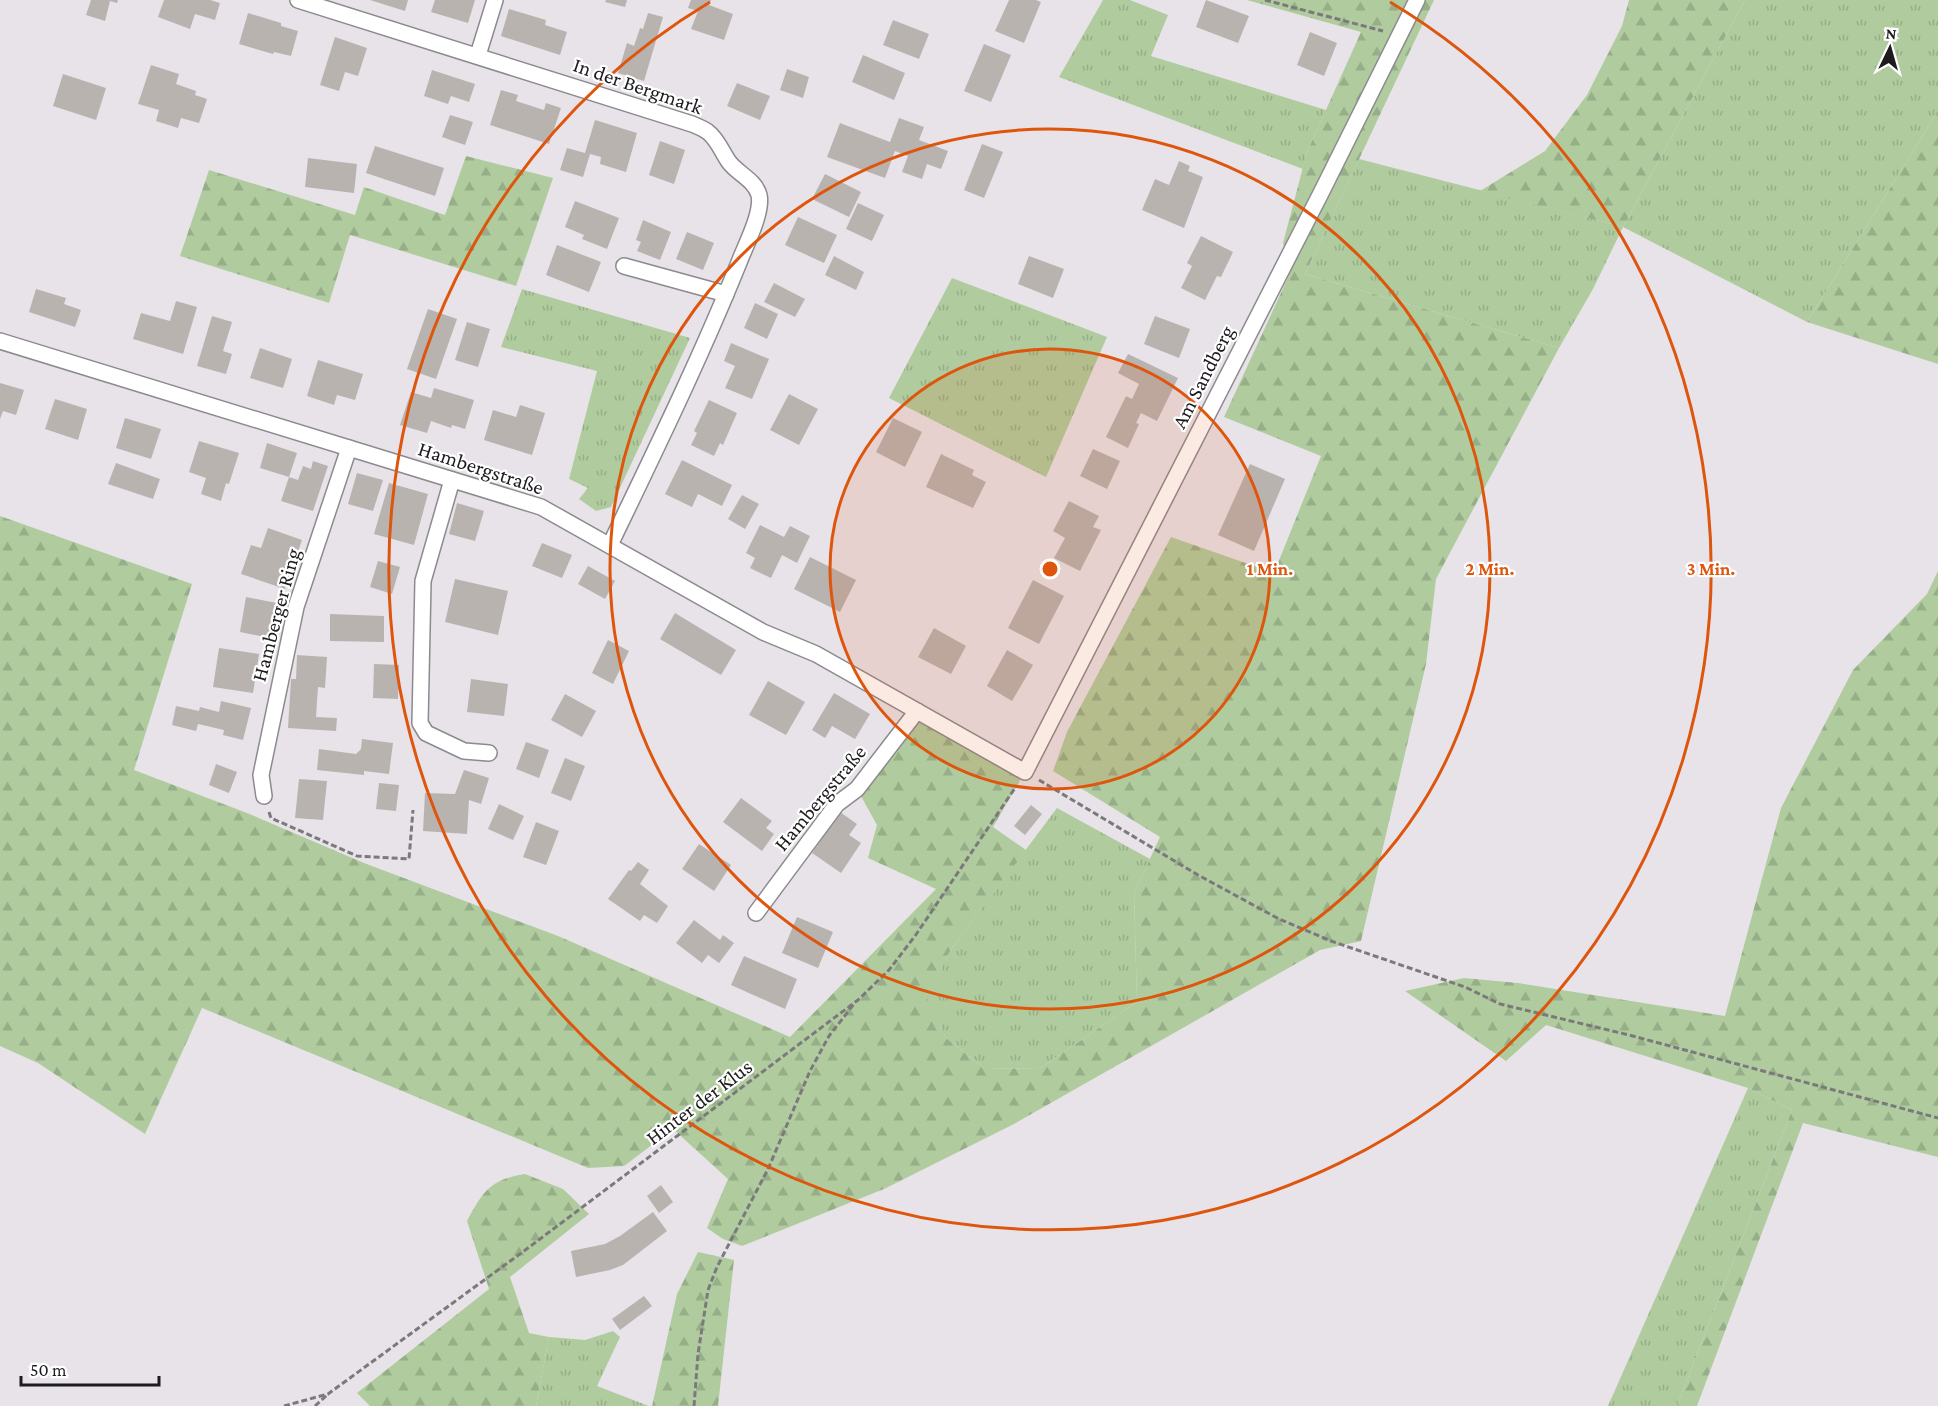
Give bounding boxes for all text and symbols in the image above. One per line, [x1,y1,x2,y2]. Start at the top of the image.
north arrow [1860,18,1920,78]
text: N [1885,25,1898,43]
street label: In der Bergmark [570,53,706,119]
street label: Am Sandberg [1167,322,1239,432]
street label: Hambergstraße [415,436,547,500]
street label: Hamberger Ring [247,546,305,684]
centre of rings [1040,559,1060,579]
text: 1 Min. [1247,559,1293,579]
text: 2 Min. [1466,559,1514,579]
text: 3 Min. [1687,559,1735,579]
street label: Hambergstraße [769,740,871,856]
street label: Hinter der Klus [641,1054,757,1150]
scale bar [21,1349,159,1387]
text: 50 m [30,1360,67,1380]

